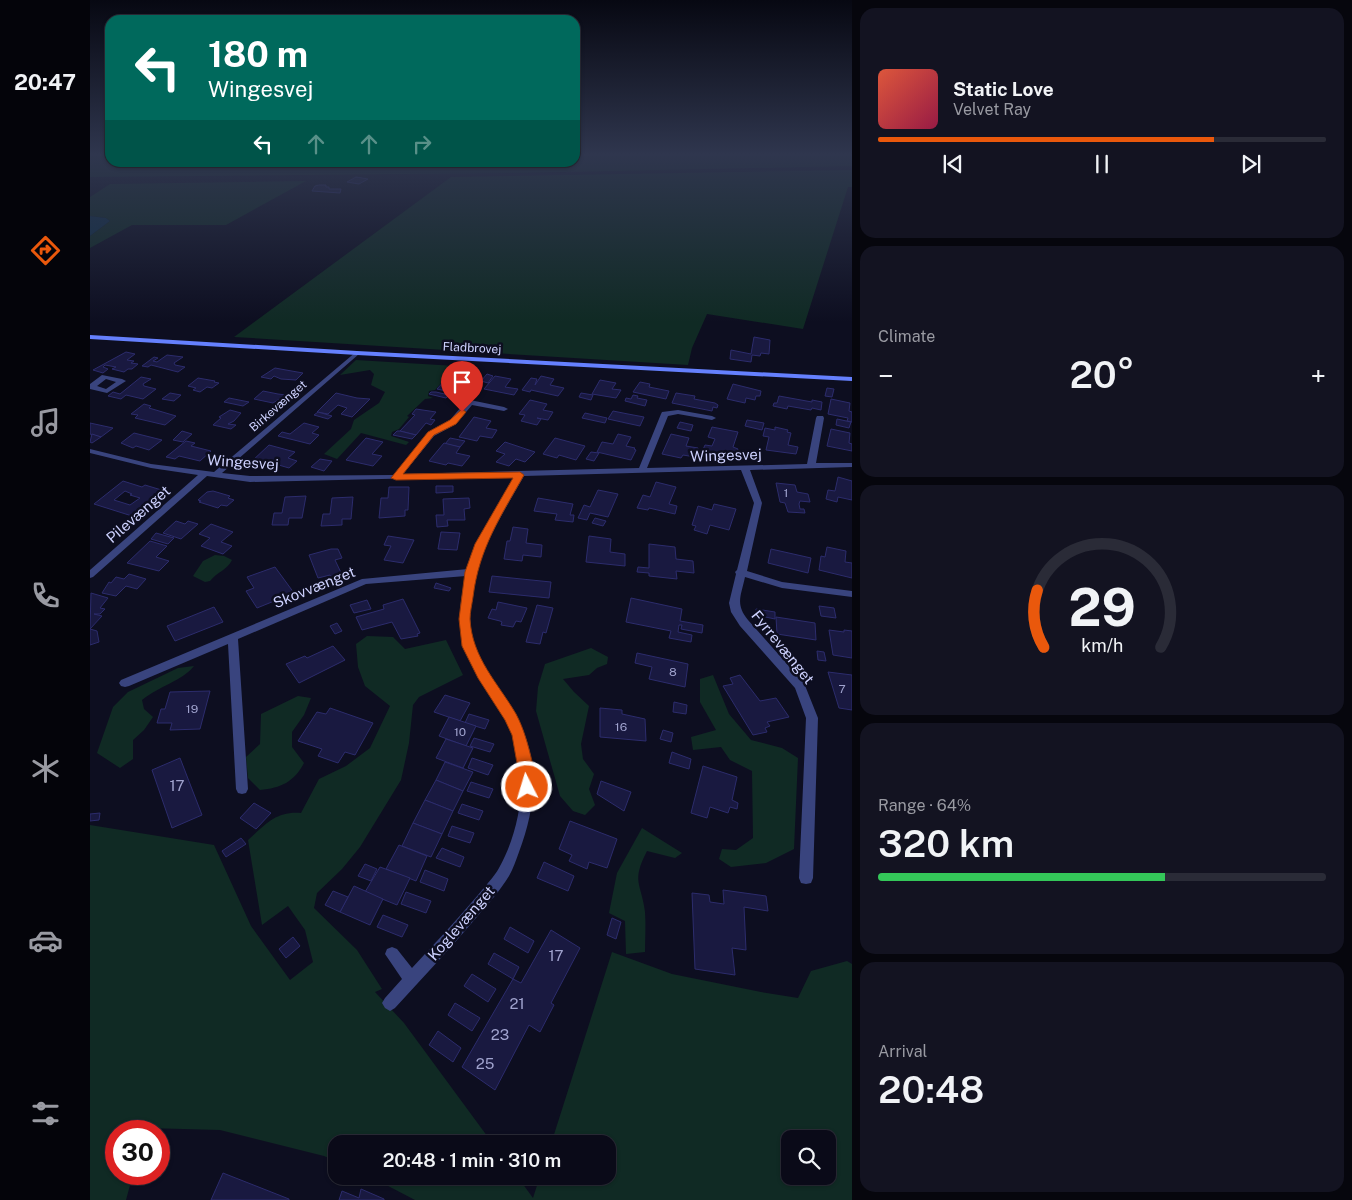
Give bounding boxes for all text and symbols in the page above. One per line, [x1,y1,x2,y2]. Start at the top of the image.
text: 180 m [208,34,308,75]
icon: left [125,35,190,100]
text: 20:47 [14,69,76,95]
text: Wingesvej [208,76,313,102]
text: Static Love [953,78,1054,100]
text: Velvet Ray [953,100,1031,119]
icon: left [249,130,277,158]
icon: ahead [302,130,330,158]
icon: ahead [355,130,383,158]
icon: right [408,130,436,158]
icon: previous [939,150,967,178]
icon: pause [1088,150,1116,178]
icon: next [1237,150,1265,178]
icon: directions [28,233,63,268]
text: Climate [878,327,935,346]
street label: Fladbrovej [442,339,502,357]
text: 20° [1069,352,1135,397]
text: − [878,359,894,392]
text: + [1310,359,1326,392]
pin [441,361,483,412]
icon: arrive [448,368,476,396]
street label: Birkevænget [247,377,310,435]
icon: music [28,405,63,440]
street label: Wingesvej [690,445,762,465]
street label: Wingesvej [207,451,279,473]
street label: Pilevænget [103,482,173,546]
house number: 1 [784,486,788,500]
street label: Skovvænget [270,563,358,611]
text: 29 [1068,577,1136,638]
icon: phone [28,578,63,613]
street label: Fyrrevænget [748,607,818,687]
text: km/h [1081,635,1123,656]
house number: 8 [669,665,677,679]
house number: 7 [838,682,846,696]
house number: 19 [186,702,198,716]
house number: 16 [615,720,627,734]
house number: 10 [454,725,466,739]
icon: climate [28,751,63,786]
position arrow [500,760,552,812]
house number: 17 [169,777,185,794]
text: Range · 64% [878,796,971,815]
text: 320 km [878,821,1014,866]
street label: Koglevænget [424,882,498,964]
icon: car [28,923,63,958]
house number: 17 [548,947,564,964]
house number: 21 [509,995,525,1012]
house number: 23 [491,1026,509,1043]
text: Arrival [878,1042,927,1061]
house number: 25 [476,1055,494,1072]
text: 20:48 [878,1067,984,1112]
icon: filters [28,1096,63,1131]
speed limit sign: 30 [105,1120,170,1185]
map controls [781,1130,836,1185]
button: search [781,1130,836,1185]
text: 20:48 · 1 min · 310 m [383,1149,561,1171]

